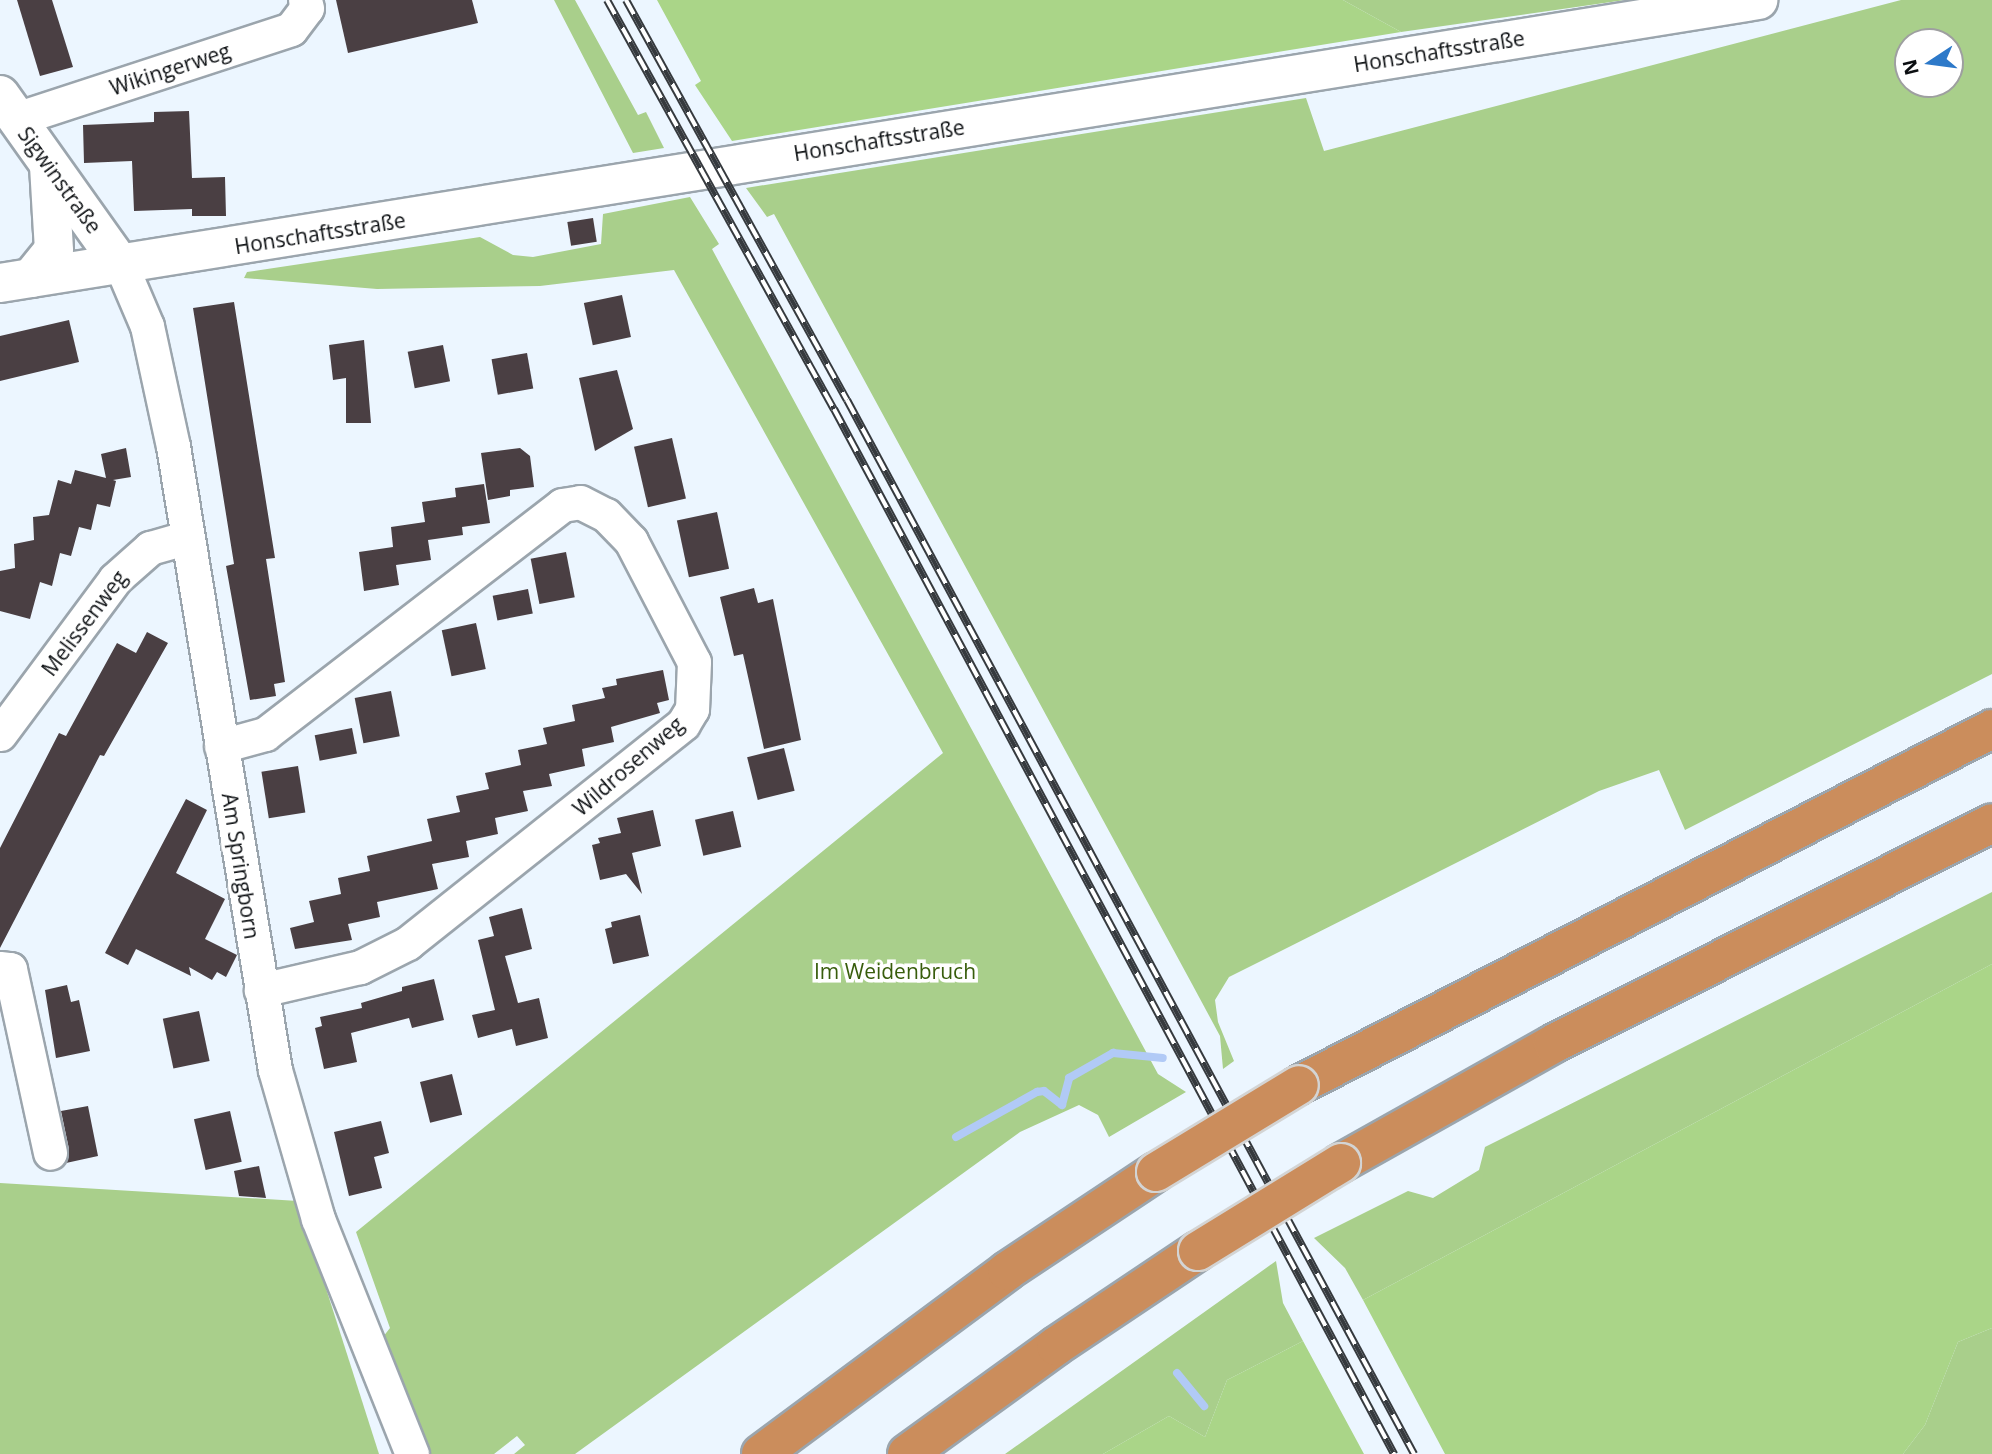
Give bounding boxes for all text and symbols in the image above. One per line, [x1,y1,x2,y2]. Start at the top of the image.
street label: Honschaftsstraße [1352,25,1526,77]
north arrow [1894,28,1964,98]
street label: Wikingerweg [107,38,233,100]
text: N [1896,57,1925,78]
street label: Honschaftsstraße [792,114,966,166]
street label: Sigwinstraße [13,122,107,238]
street label: Honschaftsstraße [233,207,407,259]
street label: Melissenweg [36,565,132,681]
street label: Wildrosenweg [568,711,688,821]
street label: Am Springborn [217,791,265,941]
park label: Im Weidenbruch [814,958,976,984]

